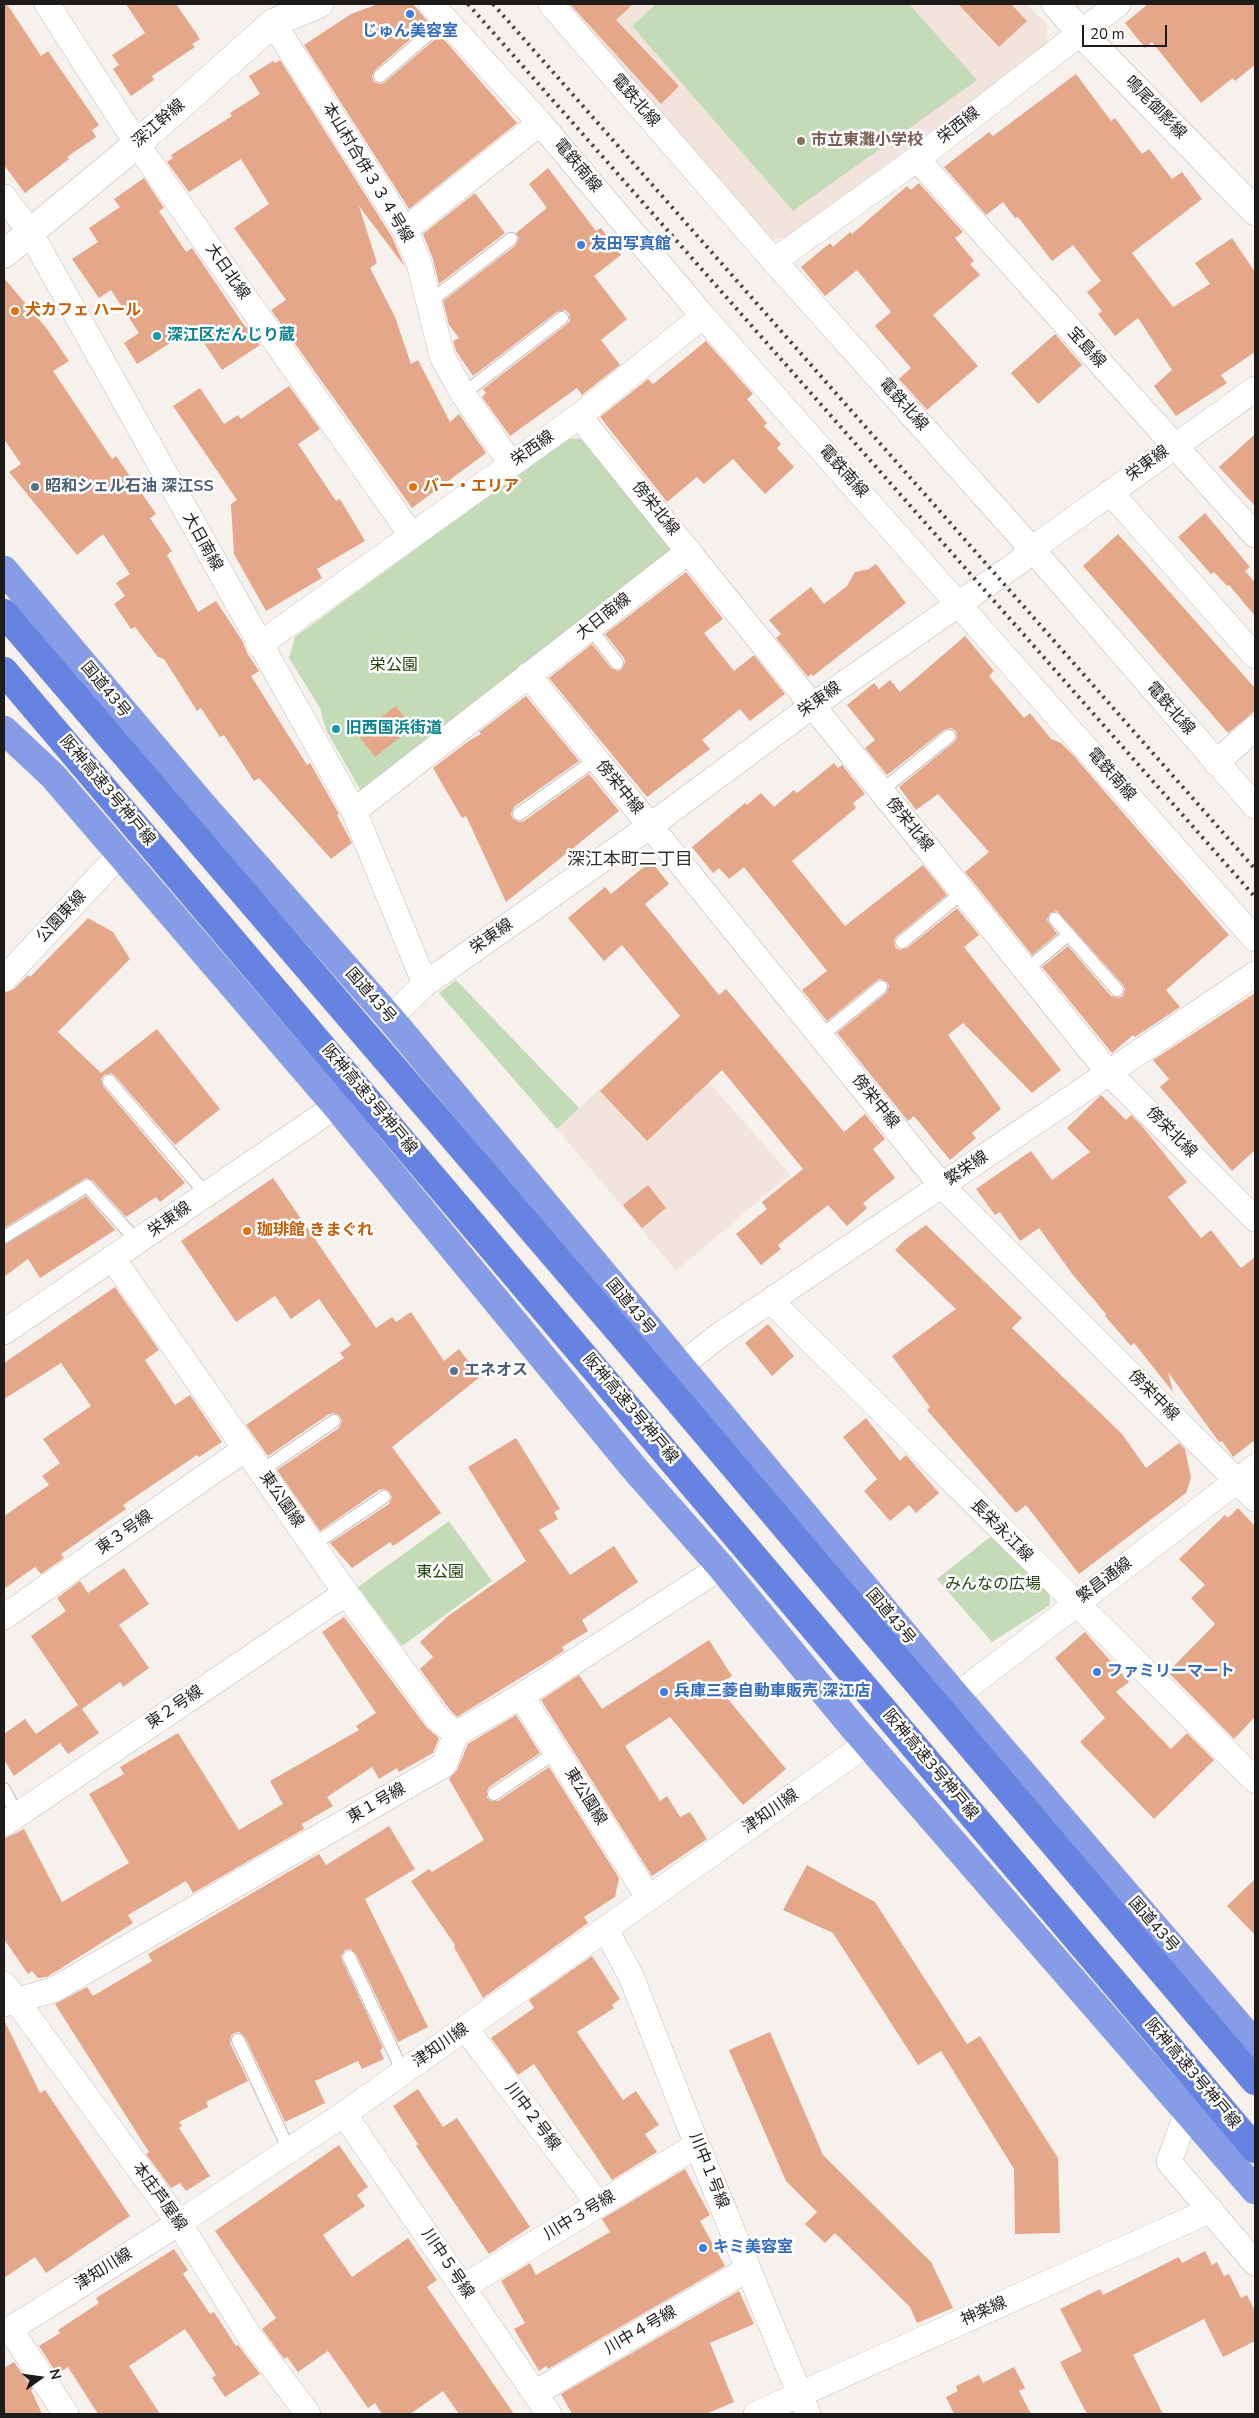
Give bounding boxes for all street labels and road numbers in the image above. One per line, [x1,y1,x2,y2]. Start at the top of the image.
street label: 電鉄北線 [607,71,663,131]
street label: 鳴尾御影線 [1120,73,1190,143]
street label: 深江幹線 [129,96,189,152]
street label: 本山村合併３３４号線 [318,99,416,247]
street label: 栄西線 [934,104,984,148]
street label: 電鉄南線 [549,135,605,197]
street label: 大日北線 [201,240,253,304]
street label: 宝島線 [1063,324,1109,372]
street label: 電鉄北線 [874,375,932,435]
street label: 栄西線 [508,427,558,471]
street label: 電鉄南線 [814,442,872,502]
street label: 栄東線 [1123,442,1173,486]
street label: 傍栄北線 [627,478,683,540]
street label: 大日南線 [178,509,226,575]
street label: 大日南線 [573,590,635,644]
street label: 国道43号 [76,658,134,722]
street label: 栄東線 [795,678,845,722]
street label: 電鉄北線 [1142,679,1198,739]
street label: 阪神高速3号神戸線 [55,732,159,850]
street label: 電鉄南線 [1083,745,1139,805]
street label: 傍栄中線 [591,757,647,819]
street label: 傍栄北線 [881,794,937,856]
street label: 公園東線 [33,887,91,947]
street label: 栄東線 [467,915,517,959]
street label: 国道43号 [341,964,399,1028]
street label: 阪神高速3号神戸線 [317,1041,421,1159]
street label: 傍栄中線 [847,1071,903,1133]
street label: 傍栄北線 [1142,1104,1200,1162]
street label: 繁栄線 [942,1148,992,1190]
street label: 栄東線 [145,1198,195,1242]
street label: 国道43号 [601,1275,659,1339]
street label: 阪神高速3号神戸線 [578,1350,682,1468]
street label: 傍栄中線 [1124,1367,1182,1425]
street label: 東公園線 [255,1468,307,1532]
street label: 長栄永江線 [966,1496,1036,1566]
street label: 東３号線 [93,1507,157,1559]
street label: 繁昌通線 [1074,1554,1136,1608]
street label: 国道43号 [861,1585,919,1649]
street label: 東２号線 [143,1682,207,1734]
street label: 阪神高速3号神戸線 [878,1706,982,1824]
street label: 東公園線 [560,1765,610,1829]
street label: 東１号線 [344,1780,410,1828]
street label: 津知川線 [739,1786,803,1838]
street label: 国道43号 [1124,1893,1182,1957]
street label: 阪神高速3号神戸線 [1140,2015,1244,2133]
street label: 津知川線 [409,2020,473,2072]
street label: 川中２号線 [500,2079,564,2155]
street label: 川中１号線 [684,2130,732,2212]
street label: 本庄芦屋線 [128,2159,190,2235]
street label: 川中３号線 [541,2187,619,2245]
street label: 川中５号線 [417,2225,477,2303]
street label: 津知川線 [72,2245,136,2295]
street label: 神楽線 [958,2293,1010,2331]
street label: 川中４号線 [602,2303,680,2359]

